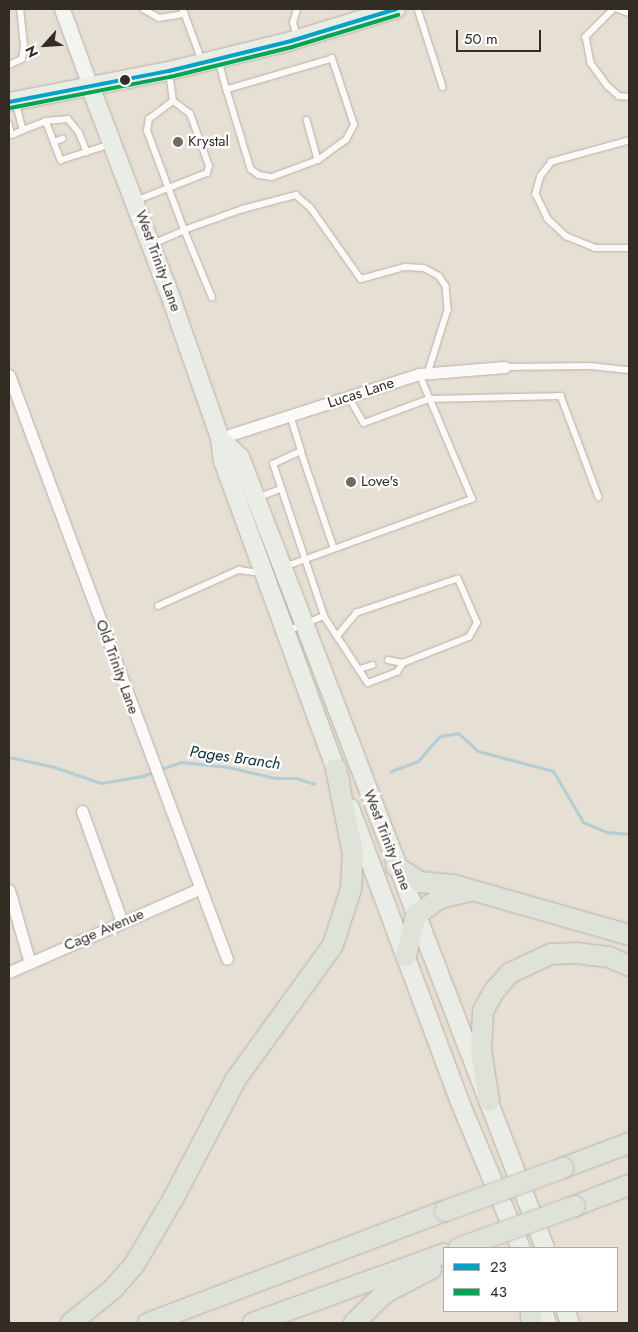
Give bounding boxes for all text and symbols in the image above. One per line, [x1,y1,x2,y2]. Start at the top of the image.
north arrow [20,20,70,70]
scale bar [458,20,543,52]
text: 50 m [464,28,498,50]
text: N [20,42,43,61]
unlabelled marker [120,75,130,85]
place label: Krystal [188,133,229,151]
marker: Krystal [172,136,184,148]
street label: West Trinity Lane [131,208,185,314]
street label: Lucas Lane [325,374,397,412]
place label: Love's [361,473,398,491]
marker: Love's [345,476,357,488]
street label: Old Trinity Lane [92,617,142,717]
water label: Pages Branch [188,742,282,774]
street label: West Trinity Lane [360,787,414,893]
street label: Cage Avenue [61,905,147,955]
legend [443,1247,618,1312]
text: 23 [490,1256,507,1278]
text: 43 [490,1281,507,1303]

